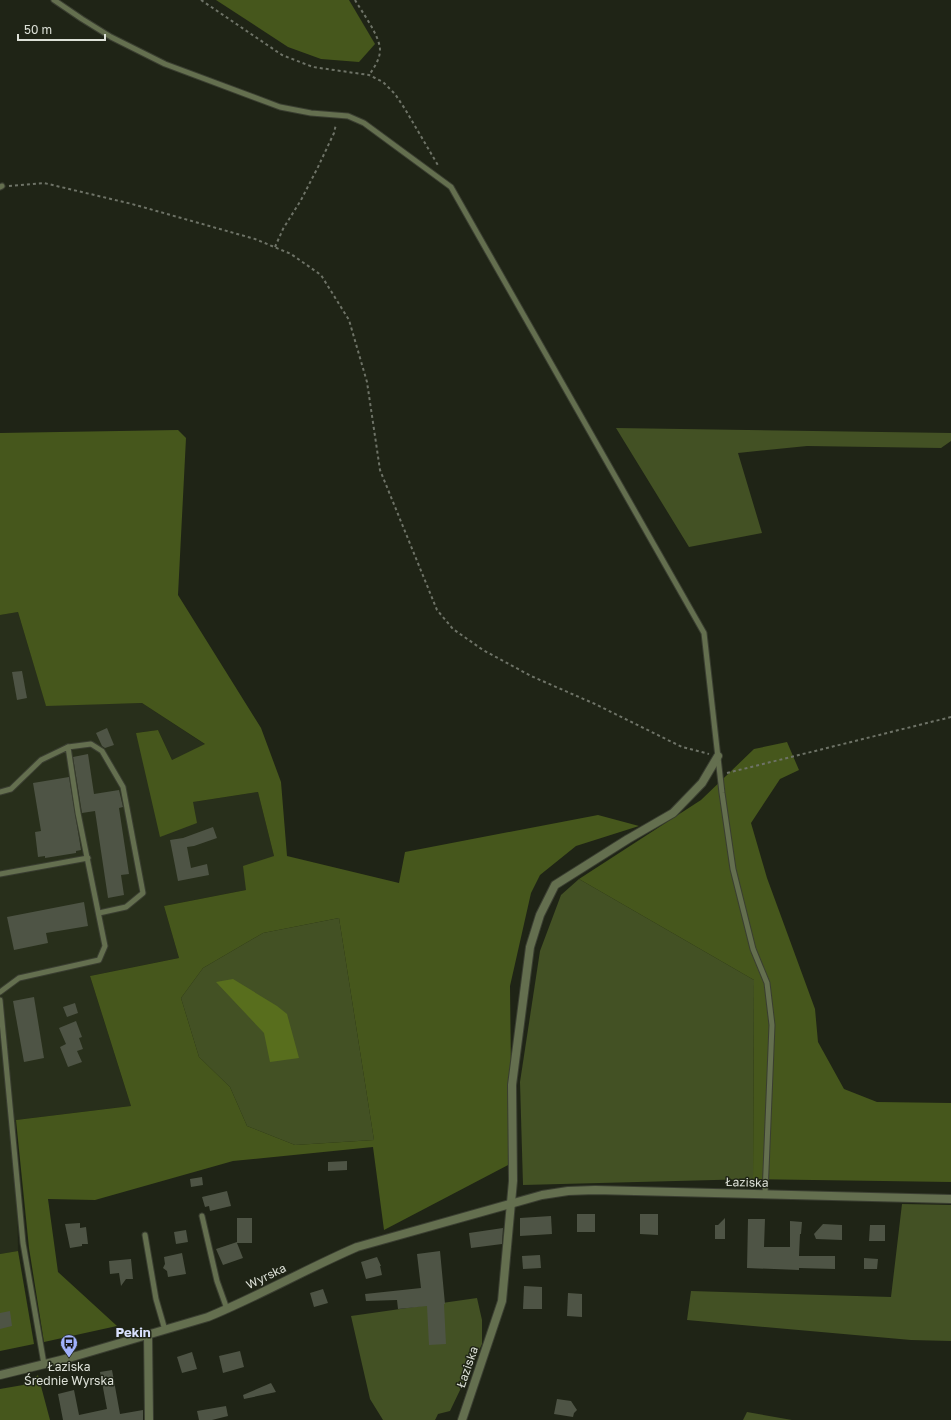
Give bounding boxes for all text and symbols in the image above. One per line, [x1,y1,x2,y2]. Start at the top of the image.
scale bar [18,16,105,42]
text: 50 m [24,22,52,37]
street label: Łaziska [725,1174,769,1190]
street label: Wyrska [244,1260,288,1292]
district label: Pekin [115,1324,151,1340]
bus stop icon: Łaziska Średnie Wyrska [59,1333,79,1358]
street label: Łaziska [453,1344,481,1390]
place label: Łaziska Średnie Wyrska [24,1359,114,1388]

